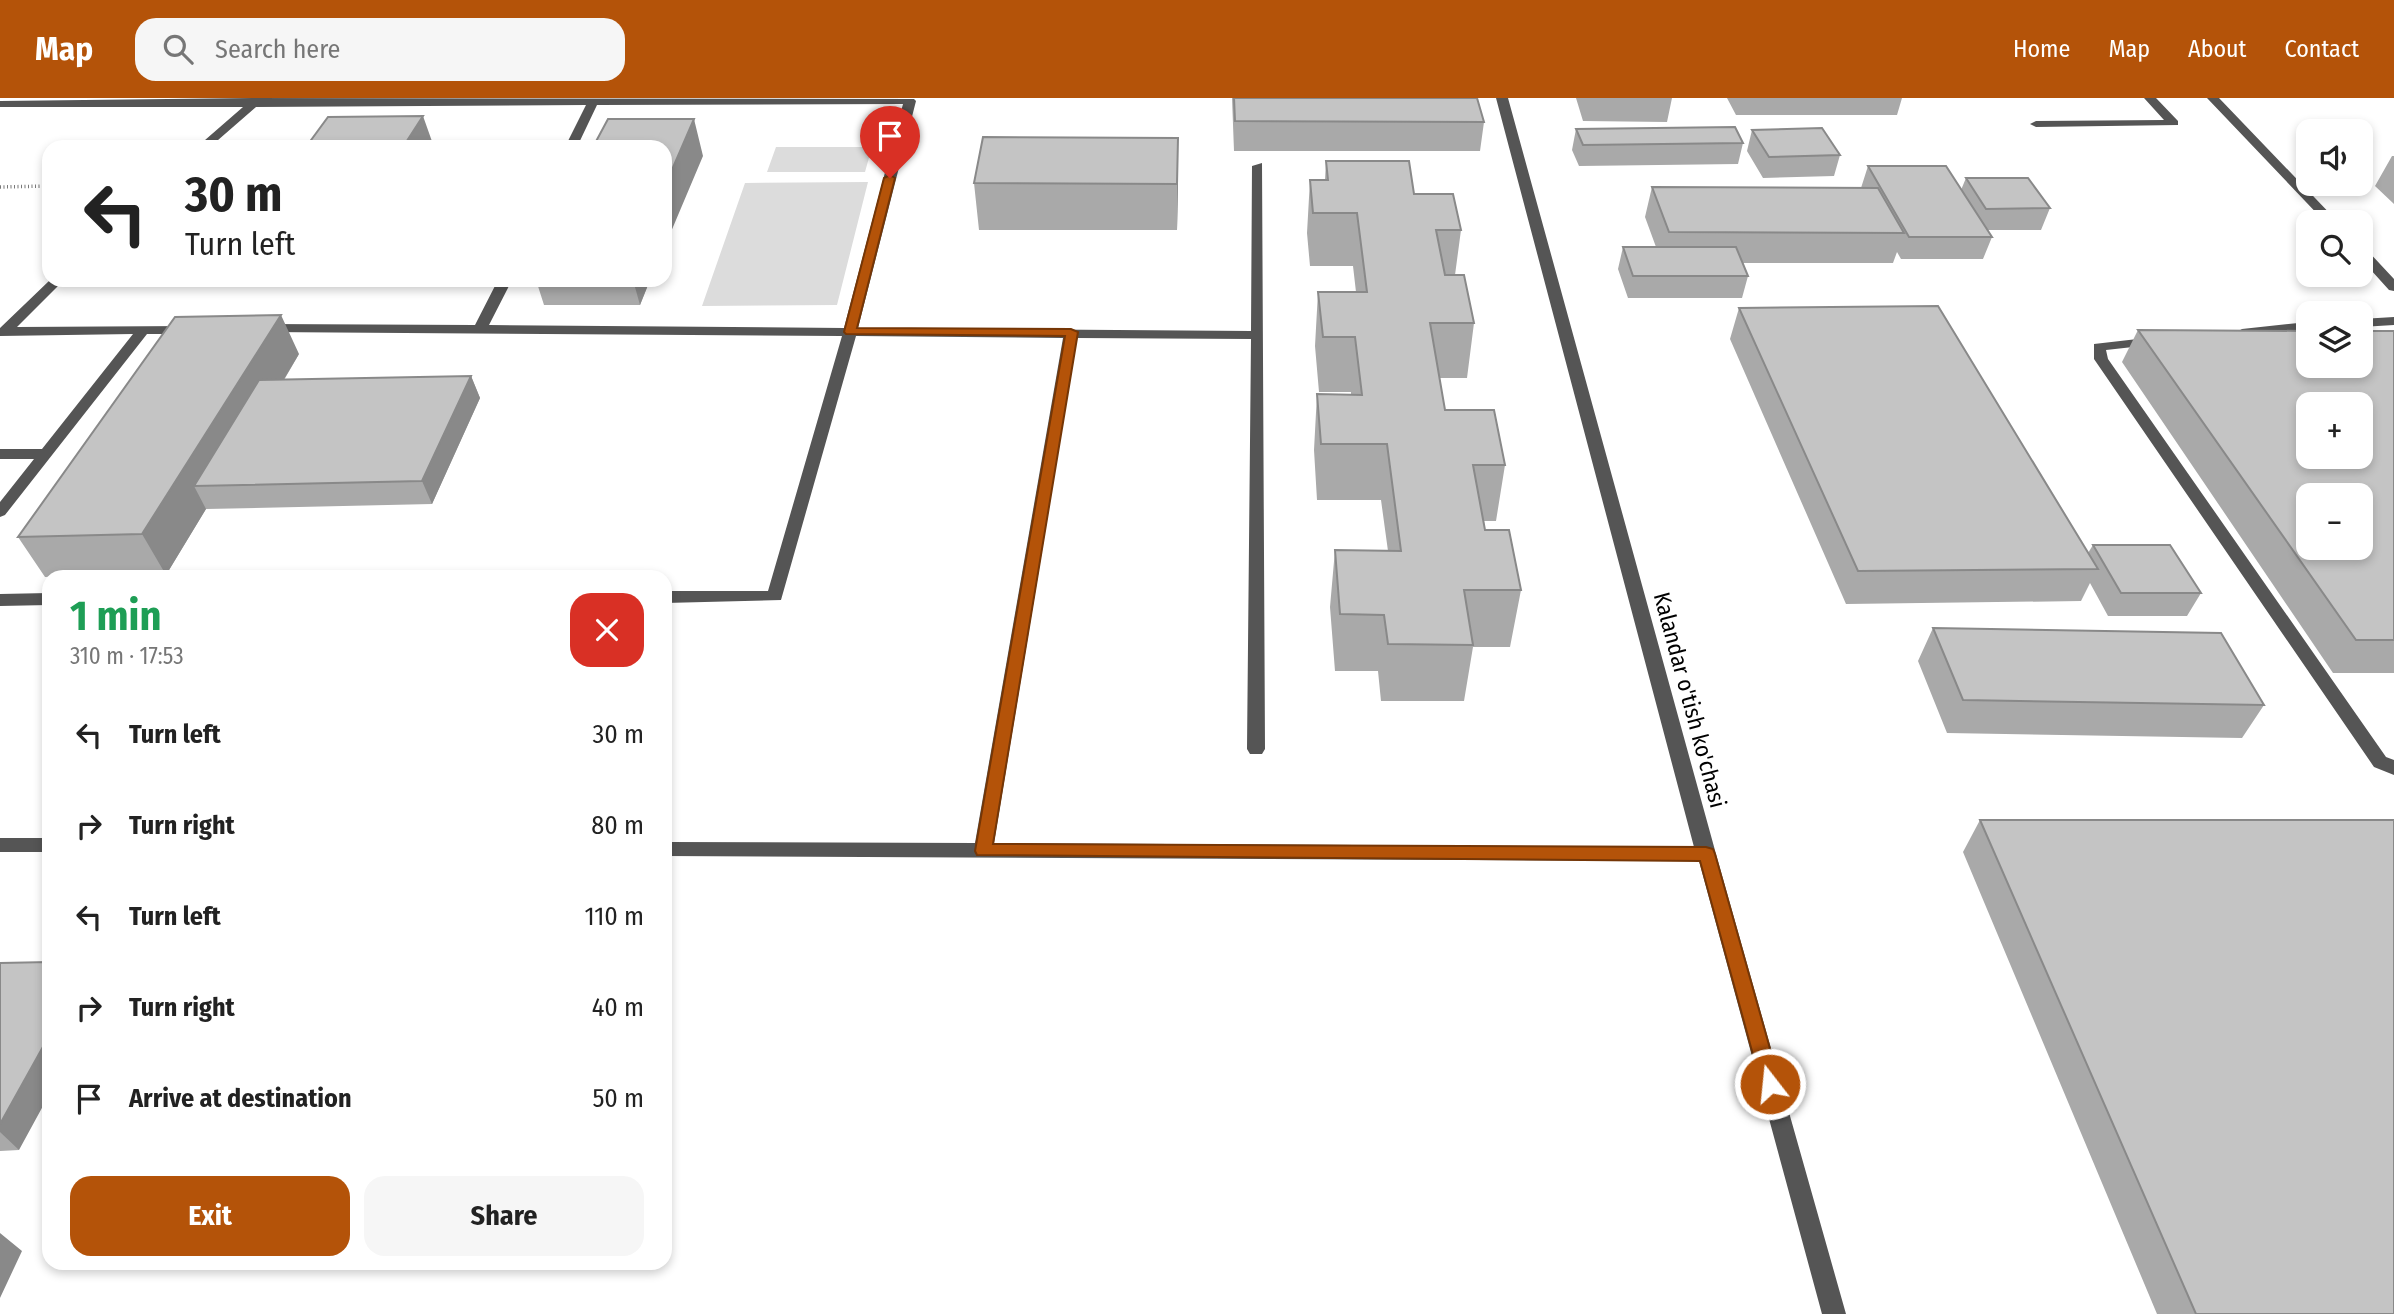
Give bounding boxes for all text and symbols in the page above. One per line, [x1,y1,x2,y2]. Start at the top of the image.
search box [135,18,625,81]
text: Map [35,29,93,69]
icon: search [159,30,197,68]
text: Search here [215,34,340,65]
text: Home [2013,35,2070,63]
text: Map [2108,35,2150,63]
text: About [2188,35,2246,63]
text: Contact [2284,35,2359,63]
pin [860,106,920,178]
icon: arrive [871,117,909,155]
map controls [2296,119,2373,560]
button: sound [2296,119,2373,196]
text: 30 m [185,165,283,224]
icon: left [70,168,161,259]
button: search [2296,210,2373,287]
text: Turn left [185,225,295,263]
button: layers [2296,301,2373,378]
button: + [2296,392,2373,469]
button: − [2296,483,2373,560]
street label: Kalandar o'tish ko'chasi [1648,589,1732,811]
text: 1 min [70,591,161,641]
button: close [570,593,644,667]
text: 310 m · 17:53 [70,642,184,670]
icon: left [70,716,108,754]
text: Turn left [129,719,221,750]
text: 30 m [593,719,644,750]
icon: right [70,807,108,845]
text: Turn right [129,810,235,841]
text: 80 m [591,810,644,841]
icon: left [70,898,108,936]
text: Turn left [129,901,221,932]
text: 110 m [584,901,644,932]
icon: right [70,989,108,1027]
text: Turn right [129,992,235,1023]
text: 40 m [592,992,644,1023]
position arrow [1733,1047,1807,1121]
icon: arrive [70,1080,108,1118]
text: Arrive at destination [129,1083,352,1114]
text: 50 m [592,1083,644,1114]
button: Exit [70,1176,350,1256]
button: Share [364,1176,644,1256]

